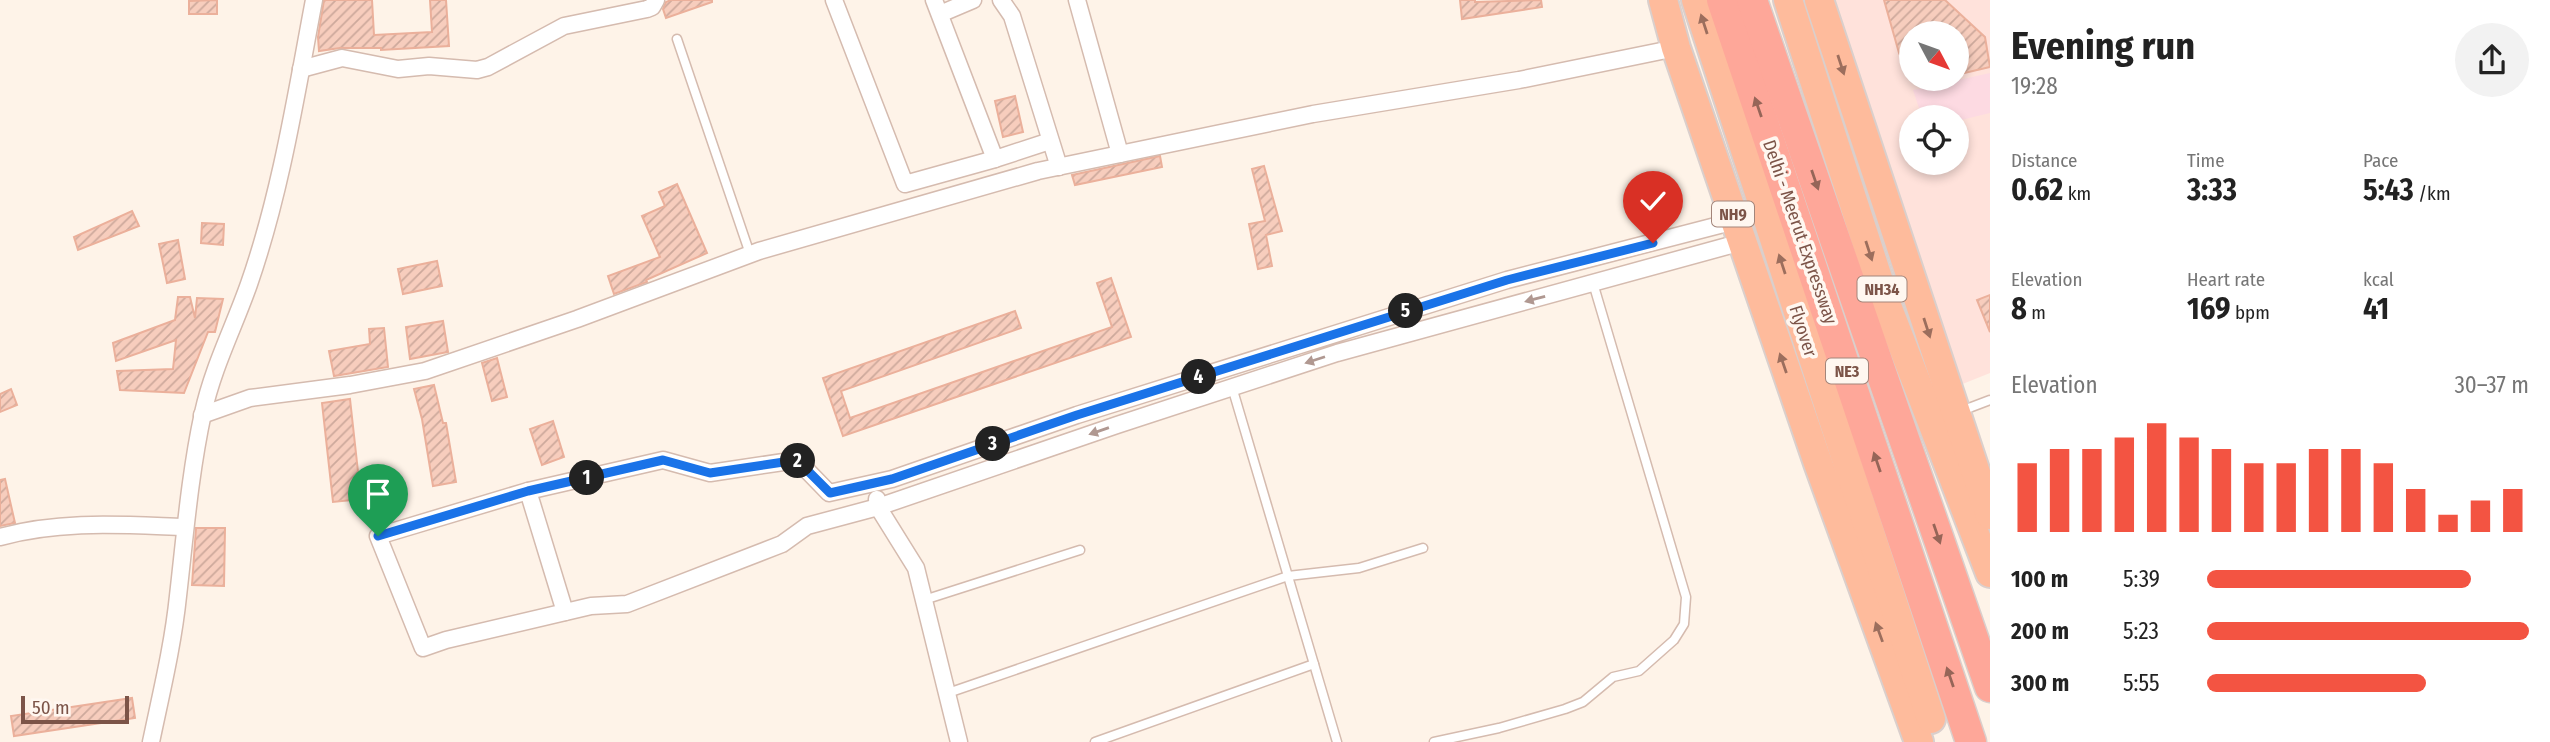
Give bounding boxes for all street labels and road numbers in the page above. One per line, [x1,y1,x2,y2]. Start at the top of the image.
street label: Delhi - Meerut Expressway [1758,137,1842,327]
road number: NH9 [1712,202,1754,227]
road number: NH34 [1857,276,1906,302]
street label: Flyover [1784,303,1822,360]
road number: NE3 [1826,358,1868,384]

